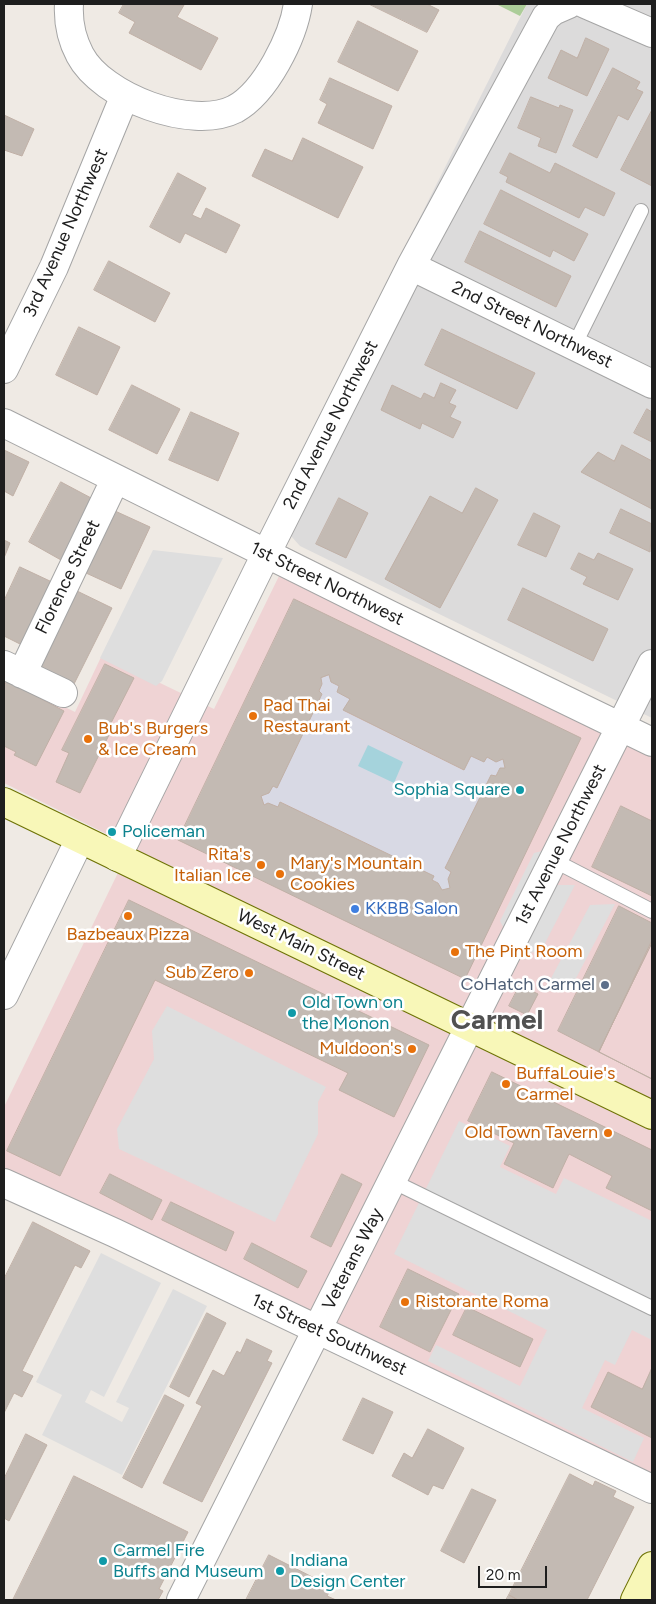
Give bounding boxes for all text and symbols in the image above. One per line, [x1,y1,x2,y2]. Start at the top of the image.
street label: 3rd Avenue Northwest [19,145,113,321]
street label: 2nd Street Northwest [448,277,616,373]
street label: 2nd Avenue Northwest [279,337,383,513]
street label: Florence Street [31,516,105,638]
street label: 1st Street Northwest [247,537,407,631]
place label: Pad Thai Restaurant [263,695,351,738]
marker: Pad Thai Restaurant [247,710,259,722]
place label: Bub's Burgers & Ice Cream [98,718,208,761]
marker: Bub's Burgers & Ice Cream [82,733,94,745]
street label: 1st Avenue Northwest [511,761,611,929]
place label: Sophia Square [393,779,510,801]
marker: Sophia Square [514,784,526,796]
place label: Policeman [122,821,205,843]
marker: Policeman [106,826,118,838]
place label: Rita's Italian Ice [174,844,251,886]
place label: Mary's Mountain Cookies [290,853,422,896]
marker: Rita's Italian Ice [255,859,267,871]
marker: Mary's Mountain Cookies [274,868,286,880]
place label: KKBB Salon [365,898,458,920]
marker: KKBB Salon [349,903,361,915]
street label: West Main Street [234,905,368,985]
marker: Bazbeaux Pizza [122,910,134,922]
place label: Bazbeaux Pizza [66,924,190,946]
place label: The Pint Room [465,941,583,963]
marker: The Pint Room [449,946,461,958]
place label: Sub Zero [165,962,239,984]
marker: Sub Zero [243,967,255,979]
place label: CoHatch Carmel [461,974,595,996]
marker: CoHatch Carmel [599,979,611,991]
place label: Old Town on the Monon [302,992,403,1034]
district label: Carmel [451,1004,543,1038]
marker: Old Town on the Monon [286,1007,298,1019]
place label: Muldoon's [319,1038,402,1060]
marker: Muldoon's [406,1043,418,1055]
place label: BuffaLouie's Carmel [516,1063,615,1106]
marker: BuffaLouie's Carmel [500,1078,512,1090]
place label: Old Town Tavern [464,1122,598,1144]
marker: Old Town Tavern [602,1127,614,1139]
street label: Veterans Way [318,1204,388,1314]
street label: 1st Street Southwest [248,1289,410,1381]
place label: Ristorante Roma [415,1291,549,1313]
marker: Ristorante Roma [399,1296,411,1308]
place label: Carmel Fire Buffs and Museum [113,1540,263,1582]
place label: Indiana Design Center [290,1550,405,1592]
marker: Carmel Fire Buffs and Museum [97,1555,109,1567]
scale bar [481,1556,550,1588]
marker: Indiana Design Center [274,1565,286,1577]
text: 20 m [486,1566,520,1584]

